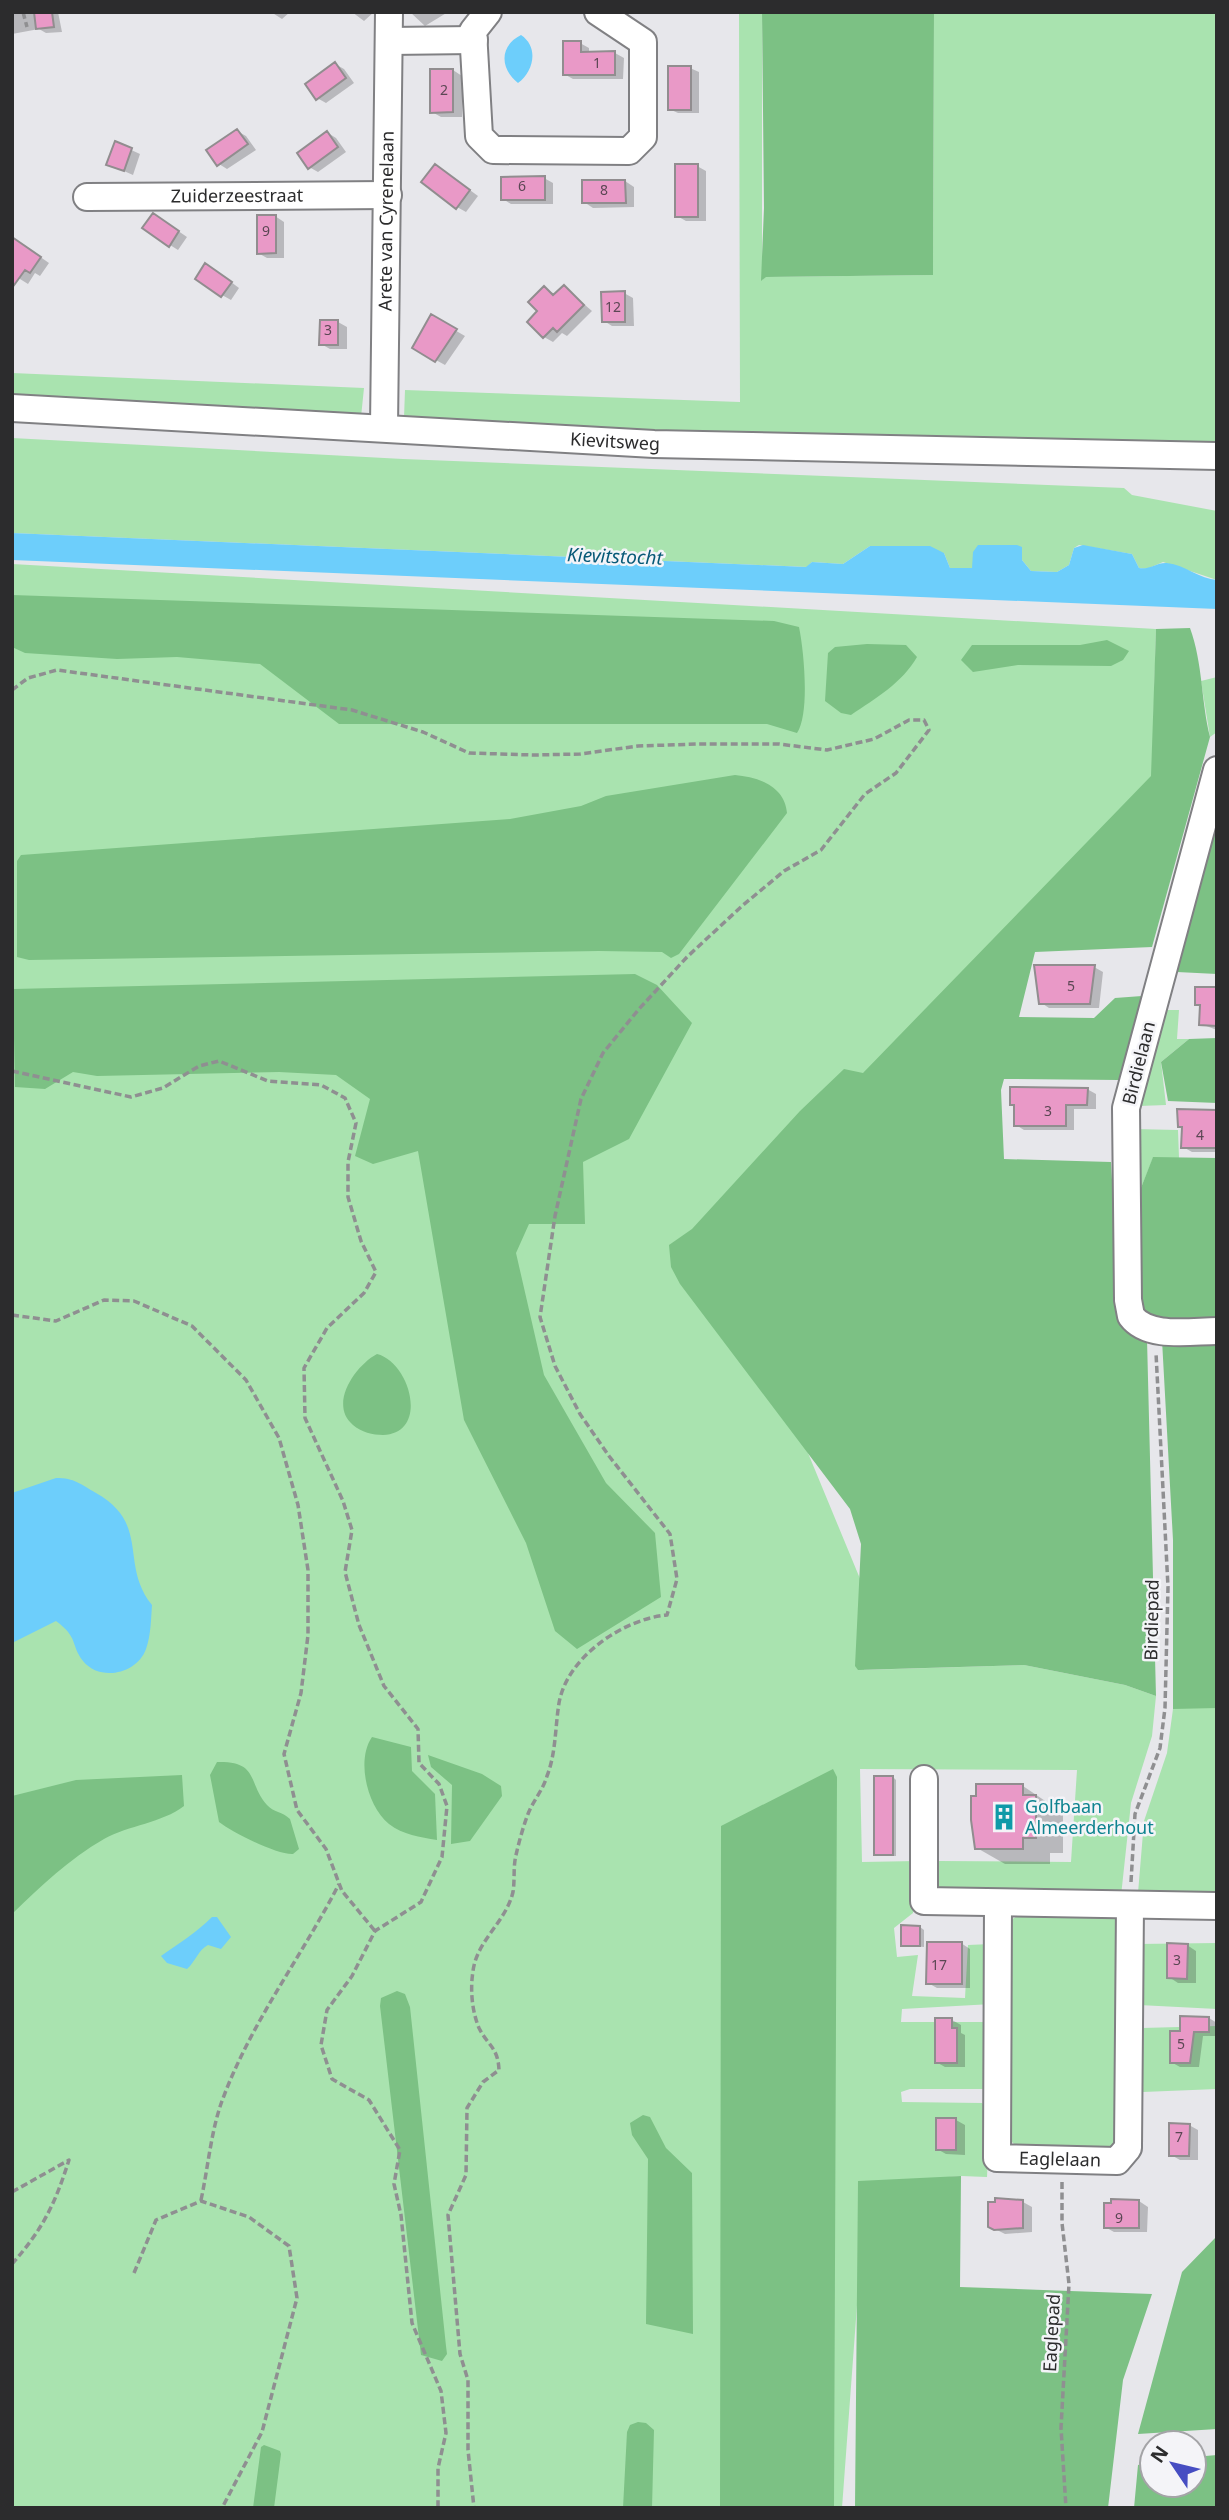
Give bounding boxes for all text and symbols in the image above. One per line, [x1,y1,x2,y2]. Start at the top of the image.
house number: 1 [593,53,601,72]
house number: 2 [440,80,448,99]
street label: Arete van Cyrenelaan [372,131,399,311]
house number: 6 [518,176,526,195]
house number: 8 [600,180,608,199]
street label: Zuiderzeestraat [171,183,304,207]
house number: 9 [262,221,270,240]
house number: 12 [605,297,621,316]
house number: 3 [324,320,332,339]
street label: Kievitsweg [570,426,660,455]
water label: Kievitstocht [567,541,664,571]
house number: 5 [1067,976,1075,995]
street label: Birdielaan [1116,1018,1160,1107]
house number: 3 [1044,1101,1052,1120]
house number: 4 [1196,1125,1204,1144]
street label: Birdiepad [1138,1579,1164,1661]
place label: Golfbaan Almeerderhout [1025,1794,1154,1839]
building icon: Golfbaan Almeerderhout [989,1802,1019,1832]
house number: 3 [1173,1950,1181,1969]
house number: 17 [931,1955,947,1974]
house number: 5 [1177,2034,1185,2053]
house number: 7 [1175,2127,1183,2146]
street label: Eaglelaan [1019,2146,1101,2172]
house number: 9 [1115,2208,1123,2227]
street label: Eaglepad [1037,2293,1065,2373]
north arrow [1138,2429,1208,2499]
text: N [1144,2440,1174,2468]

